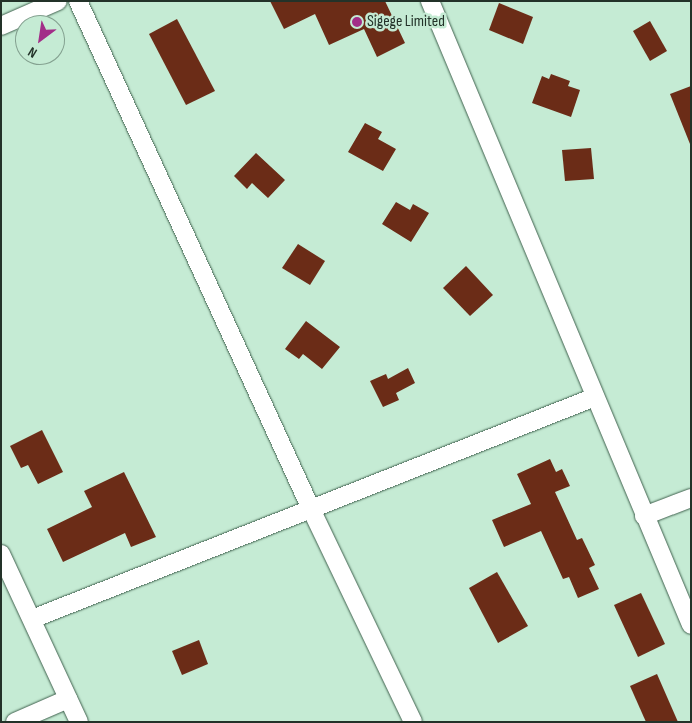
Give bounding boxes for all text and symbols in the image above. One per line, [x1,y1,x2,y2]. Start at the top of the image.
place label: Sigege Limited [367,12,445,32]
north arrow [15,15,65,65]
marker: Sigege Limited [351,16,363,28]
text: N [25,43,40,62]

